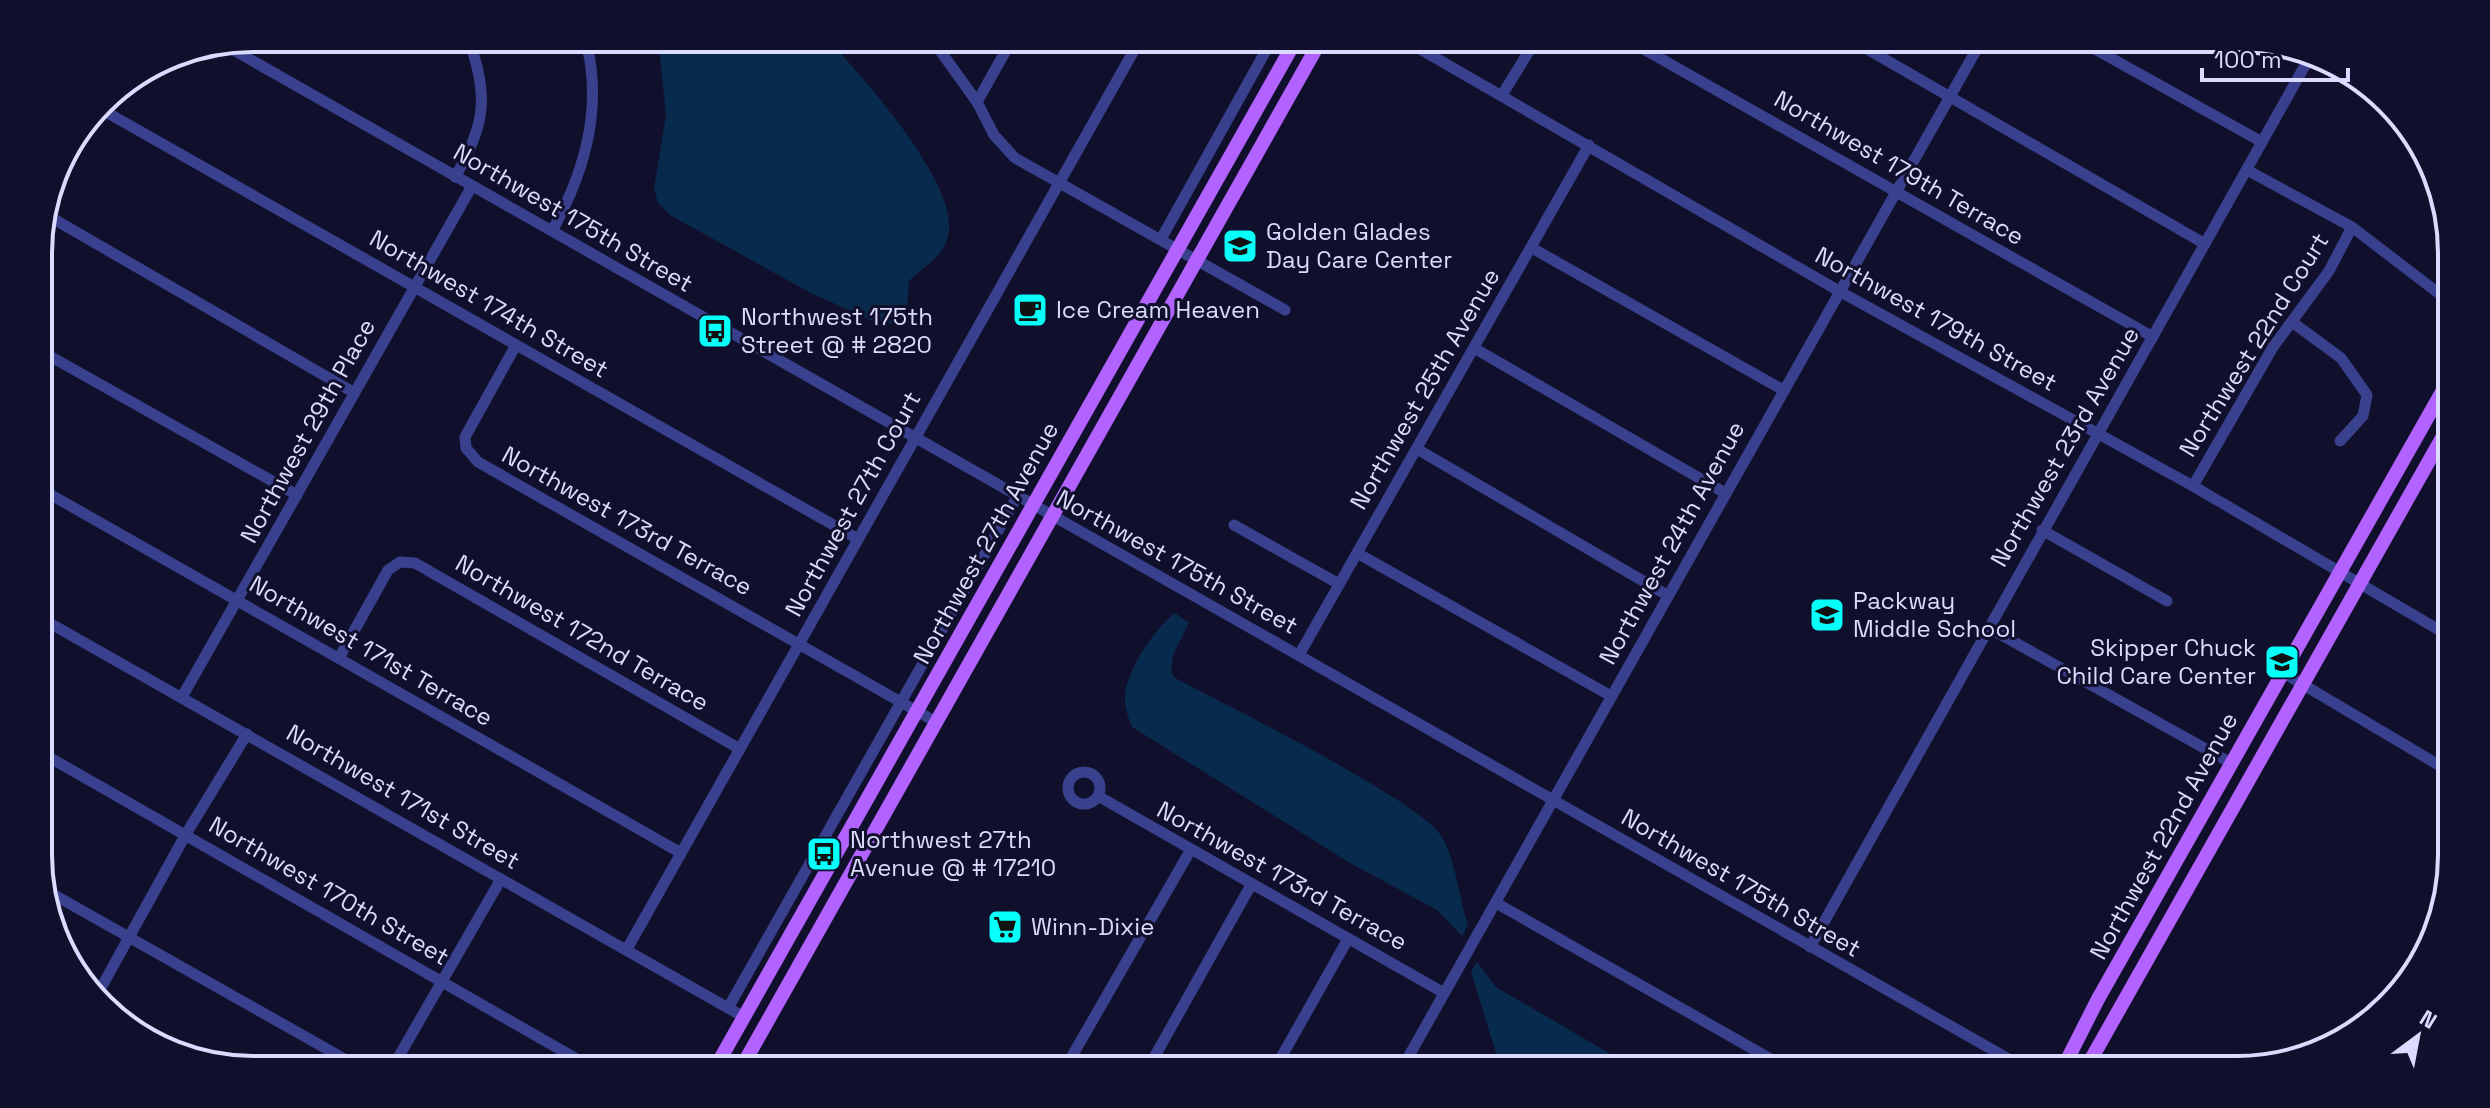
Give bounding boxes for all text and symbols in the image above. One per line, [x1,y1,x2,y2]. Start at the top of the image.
scale bar [2202,32,2348,82]
text: 100 m [2214,44,2282,75]
street label: Northwest 179th Terrace [1769,83,2030,252]
street label: Northwest 175th Street [448,136,699,299]
place label: Golden Glades Day Care Center [1266,216,1452,275]
street label: Northwest 174th Street [364,222,614,385]
school or university icon: Golden Glades Day Care Center [1221,227,1259,265]
street label: Northwest 22nd Court [2172,227,2335,463]
street label: Northwest 179th Street [1810,239,2063,398]
street label: Northwest 25th Avenue [1343,263,1506,515]
cafe icon: Ice Cream Heaven [1011,291,1049,329]
place label: Ice Cream Heaven [1056,294,1260,325]
place label: Northwest 175th Street @ # 2820 [741,301,933,360]
bus stop icon: Northwest 175th Street @ # 2820 [696,312,734,350]
street label: Northwest 29th Place [233,313,382,548]
street label: Northwest 23rd Avenue [1983,321,2146,572]
street label: Northwest 27th Court [778,386,927,622]
street label: Northwest 27th Avenue [906,416,1065,669]
street label: Northwest 24th Avenue [1592,416,1751,670]
street label: Northwest 173rd Terrace [497,439,758,602]
street label: Northwest 175th Street [1051,482,1303,641]
street label: Northwest 172nd Terrace [450,547,714,718]
street label: Northwest 171st Terrace [244,568,499,733]
place label: Packway Middle School [1853,585,2016,644]
school or university icon: Packway Middle School [1808,596,1846,634]
place label: Skipper Chuck Child Care Center [2056,632,2256,691]
school or university icon: Skipper Chuck Child Care Center [2263,643,2301,681]
street label: Northwest 22nd Avenue [2083,707,2244,965]
street label: Northwest 171st Street [281,717,526,876]
street label: Northwest 173rd Terrace [1152,794,1413,957]
street label: Northwest 175th Street [1616,801,1867,964]
street label: Northwest 170th Street [204,809,455,972]
place label: Northwest 27th Avenue @ # 17210 [850,824,1056,883]
bus stop icon: Northwest 27th Avenue @ # 17210 [805,835,843,873]
supermarket icon: Winn-Dixie [986,908,1024,946]
place label: Winn-Dixie [1031,911,1154,942]
north arrow [2378,996,2458,1076]
text: N [2415,1003,2442,1035]

